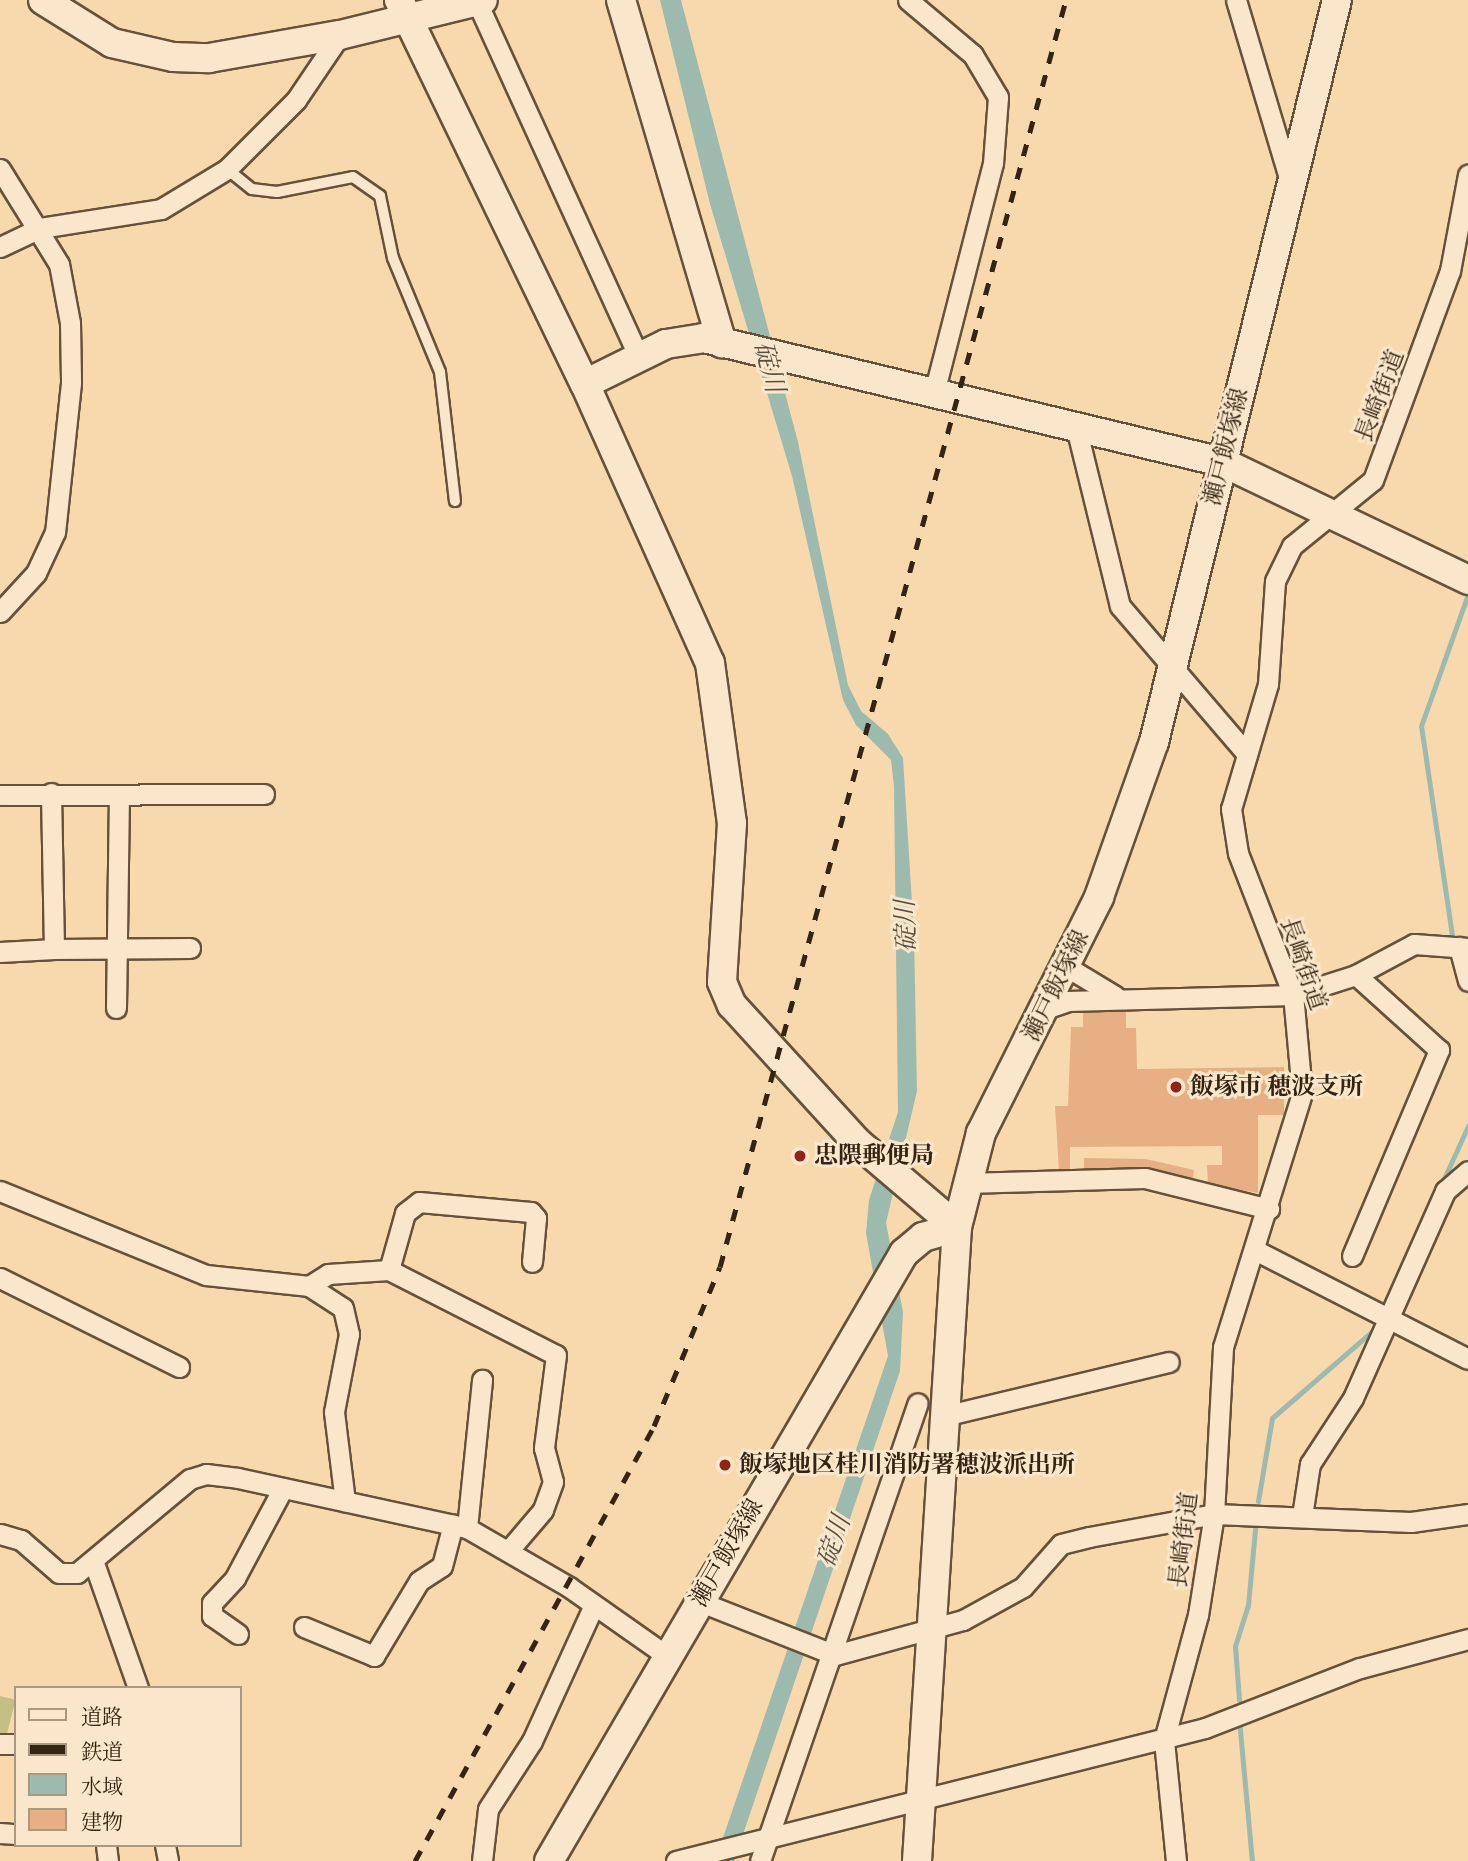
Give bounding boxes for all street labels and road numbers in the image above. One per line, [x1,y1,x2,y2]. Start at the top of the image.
street label: 長崎街道 [1349,346,1411,446]
street label: 瀬戸飯塚線 [1198,385,1254,509]
street label: 長崎街道 [1274,914,1332,1014]
street label: 瀬戸飯塚線 [1017,926,1095,1046]
street label: 長崎街道 [1164,1491,1204,1589]
street label: 瀬戸飯塚線 [685,1494,769,1612]

